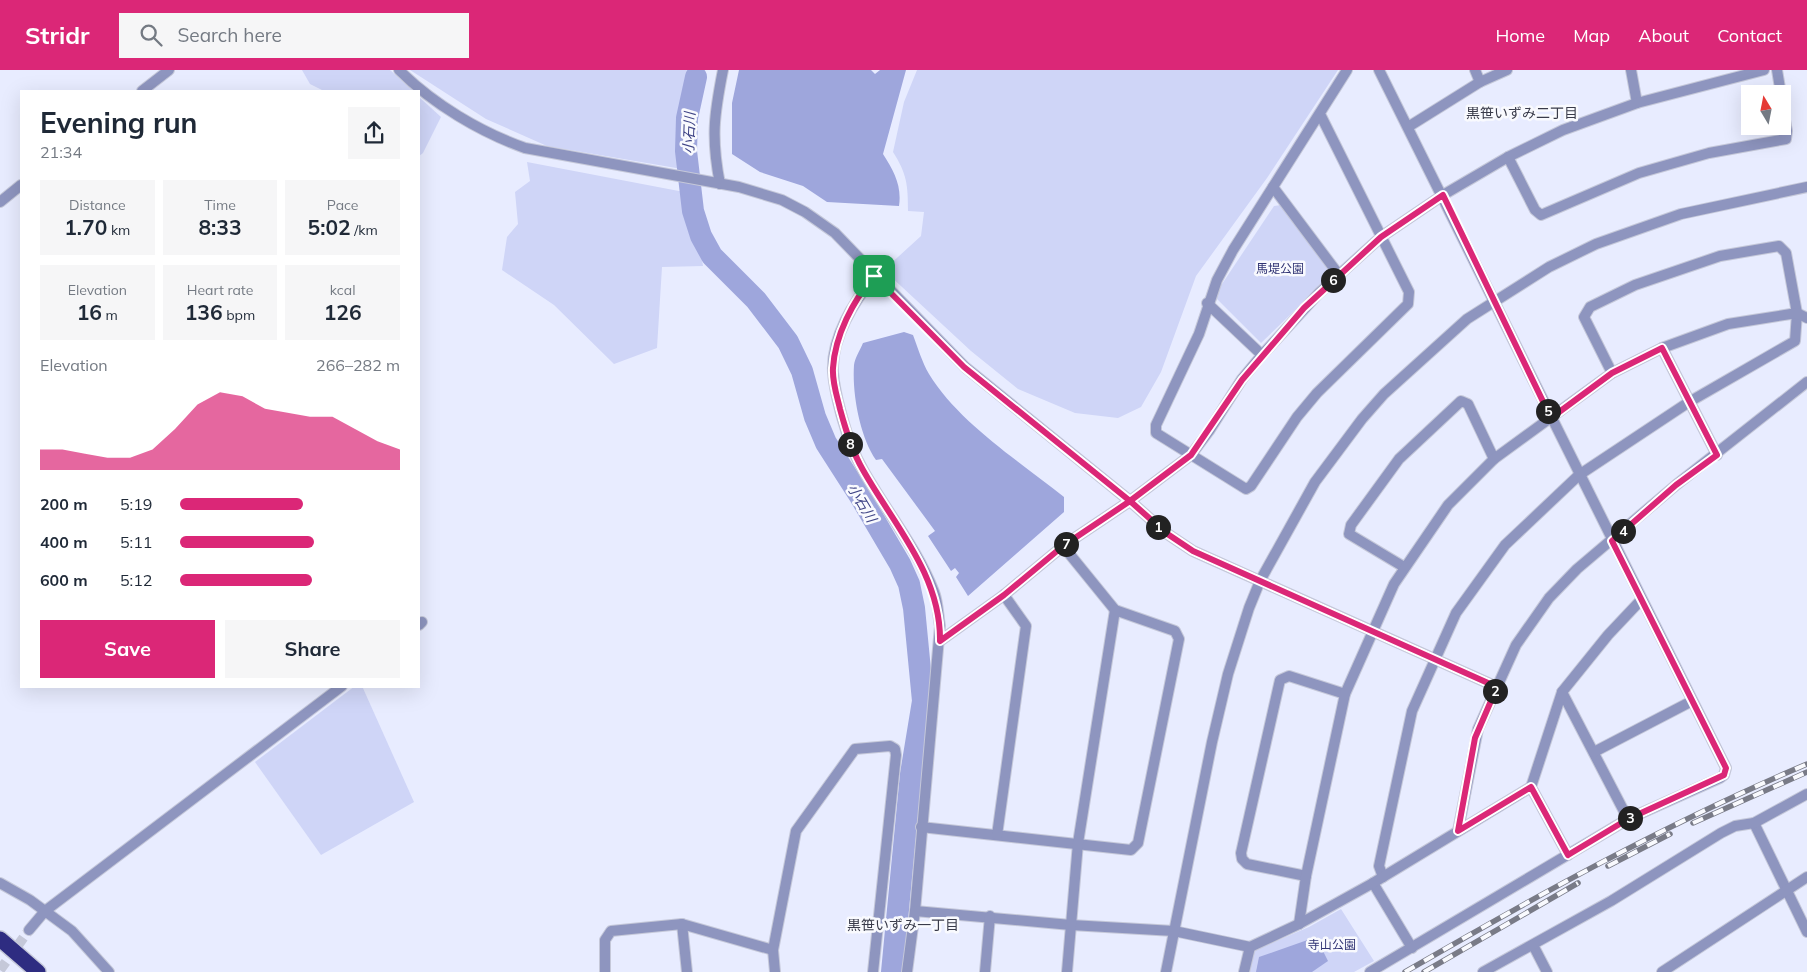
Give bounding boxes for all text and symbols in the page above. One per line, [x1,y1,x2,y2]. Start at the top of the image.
search box [119,13,469,58]
text: Stridr [25,20,89,50]
icon: search [137,21,165,49]
text: Search here [177,23,282,47]
text: Home [1495,24,1545,47]
text: Map [1573,24,1610,47]
text: About [1638,24,1689,47]
text: Contact [1717,24,1782,47]
north arrow [1741,85,1791,135]
map controls [1741,85,1791,135]
district label: 黒笹いずみ二丁目 [1466,104,1578,122]
text: Evening run [40,105,197,140]
button: share [348,107,400,159]
water label: 小石川 [679,110,699,154]
text: 21:34 [40,142,82,162]
text: Distance [69,196,126,214]
text: Time [204,196,236,214]
text: Pace [327,196,358,214]
text: 1.70 [64,214,107,240]
text: 8:33 [198,214,242,240]
text: 5:02 [308,214,351,240]
text: km [107,221,130,239]
text: /km [351,221,378,239]
pin [853,255,895,297]
park label: 馬堤公園 [1256,261,1304,276]
icon: arrive [860,262,888,290]
pin: 6 [1320,268,1346,292]
text: 6 [1329,271,1338,289]
text: Elevation [68,281,127,299]
text: Heart rate [187,281,253,299]
text: kcal [330,281,355,299]
text: 16 [77,299,102,325]
text: 136 [185,299,223,325]
text: 126 [324,299,362,325]
text: m [102,306,118,324]
text: bpm [223,306,255,324]
text: Elevation [40,355,108,375]
text: 266–282 m [316,355,400,375]
pin: 5 [1536,398,1560,424]
text: 5 [1544,402,1553,420]
pin: 8 [838,432,862,456]
text: 8 [846,435,855,453]
water label: 小石川 [843,480,882,527]
text: 200 m [40,494,88,514]
text: 5:19 [120,494,152,514]
pin: 1 [1146,514,1170,540]
text: 1 [1154,518,1163,536]
pin: 4 [1610,518,1636,544]
text: 4 [1619,522,1628,540]
text: 400 m [40,532,88,552]
text: 5:11 [120,532,152,552]
pin: 7 [1054,532,1078,556]
text: 7 [1062,535,1071,553]
text: 600 m [40,570,88,590]
text: 5:12 [120,570,152,590]
button: Save [40,620,215,678]
button: Share [225,620,400,678]
pin: 2 [1482,678,1508,704]
text: 2 [1491,682,1500,700]
pin: 3 [1618,806,1642,830]
text: 3 [1626,809,1635,827]
district label: 黒笹いずみ一丁目 [847,916,959,934]
park label: 寺山公園 [1308,937,1356,952]

